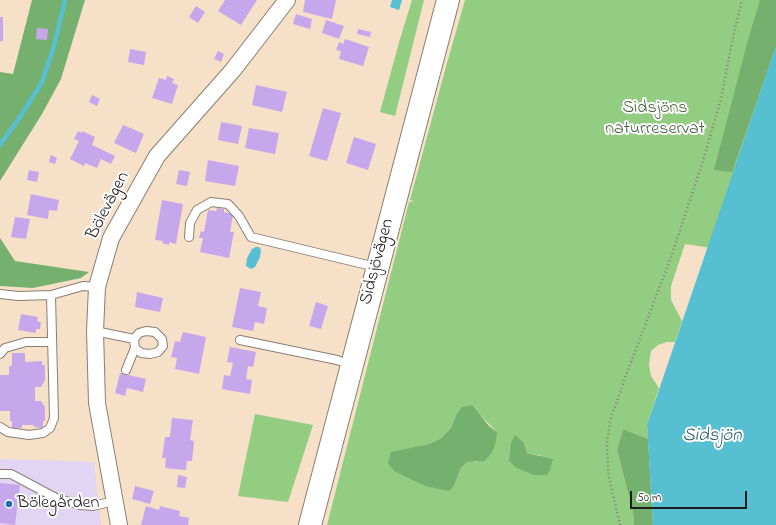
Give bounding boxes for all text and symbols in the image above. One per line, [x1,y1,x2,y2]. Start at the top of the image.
park label: Sidsjöns naturreservat [605,98,705,140]
street label: Bölevägen [83,169,135,243]
street label: Sidsjövägen [356,217,400,307]
water label: Sidsjön [682,426,742,448]
scale bar [632,483,749,509]
text: 50 m [637,489,661,507]
place label: Bölegården [17,493,99,515]
marker: Bölegården [4,499,14,509]

